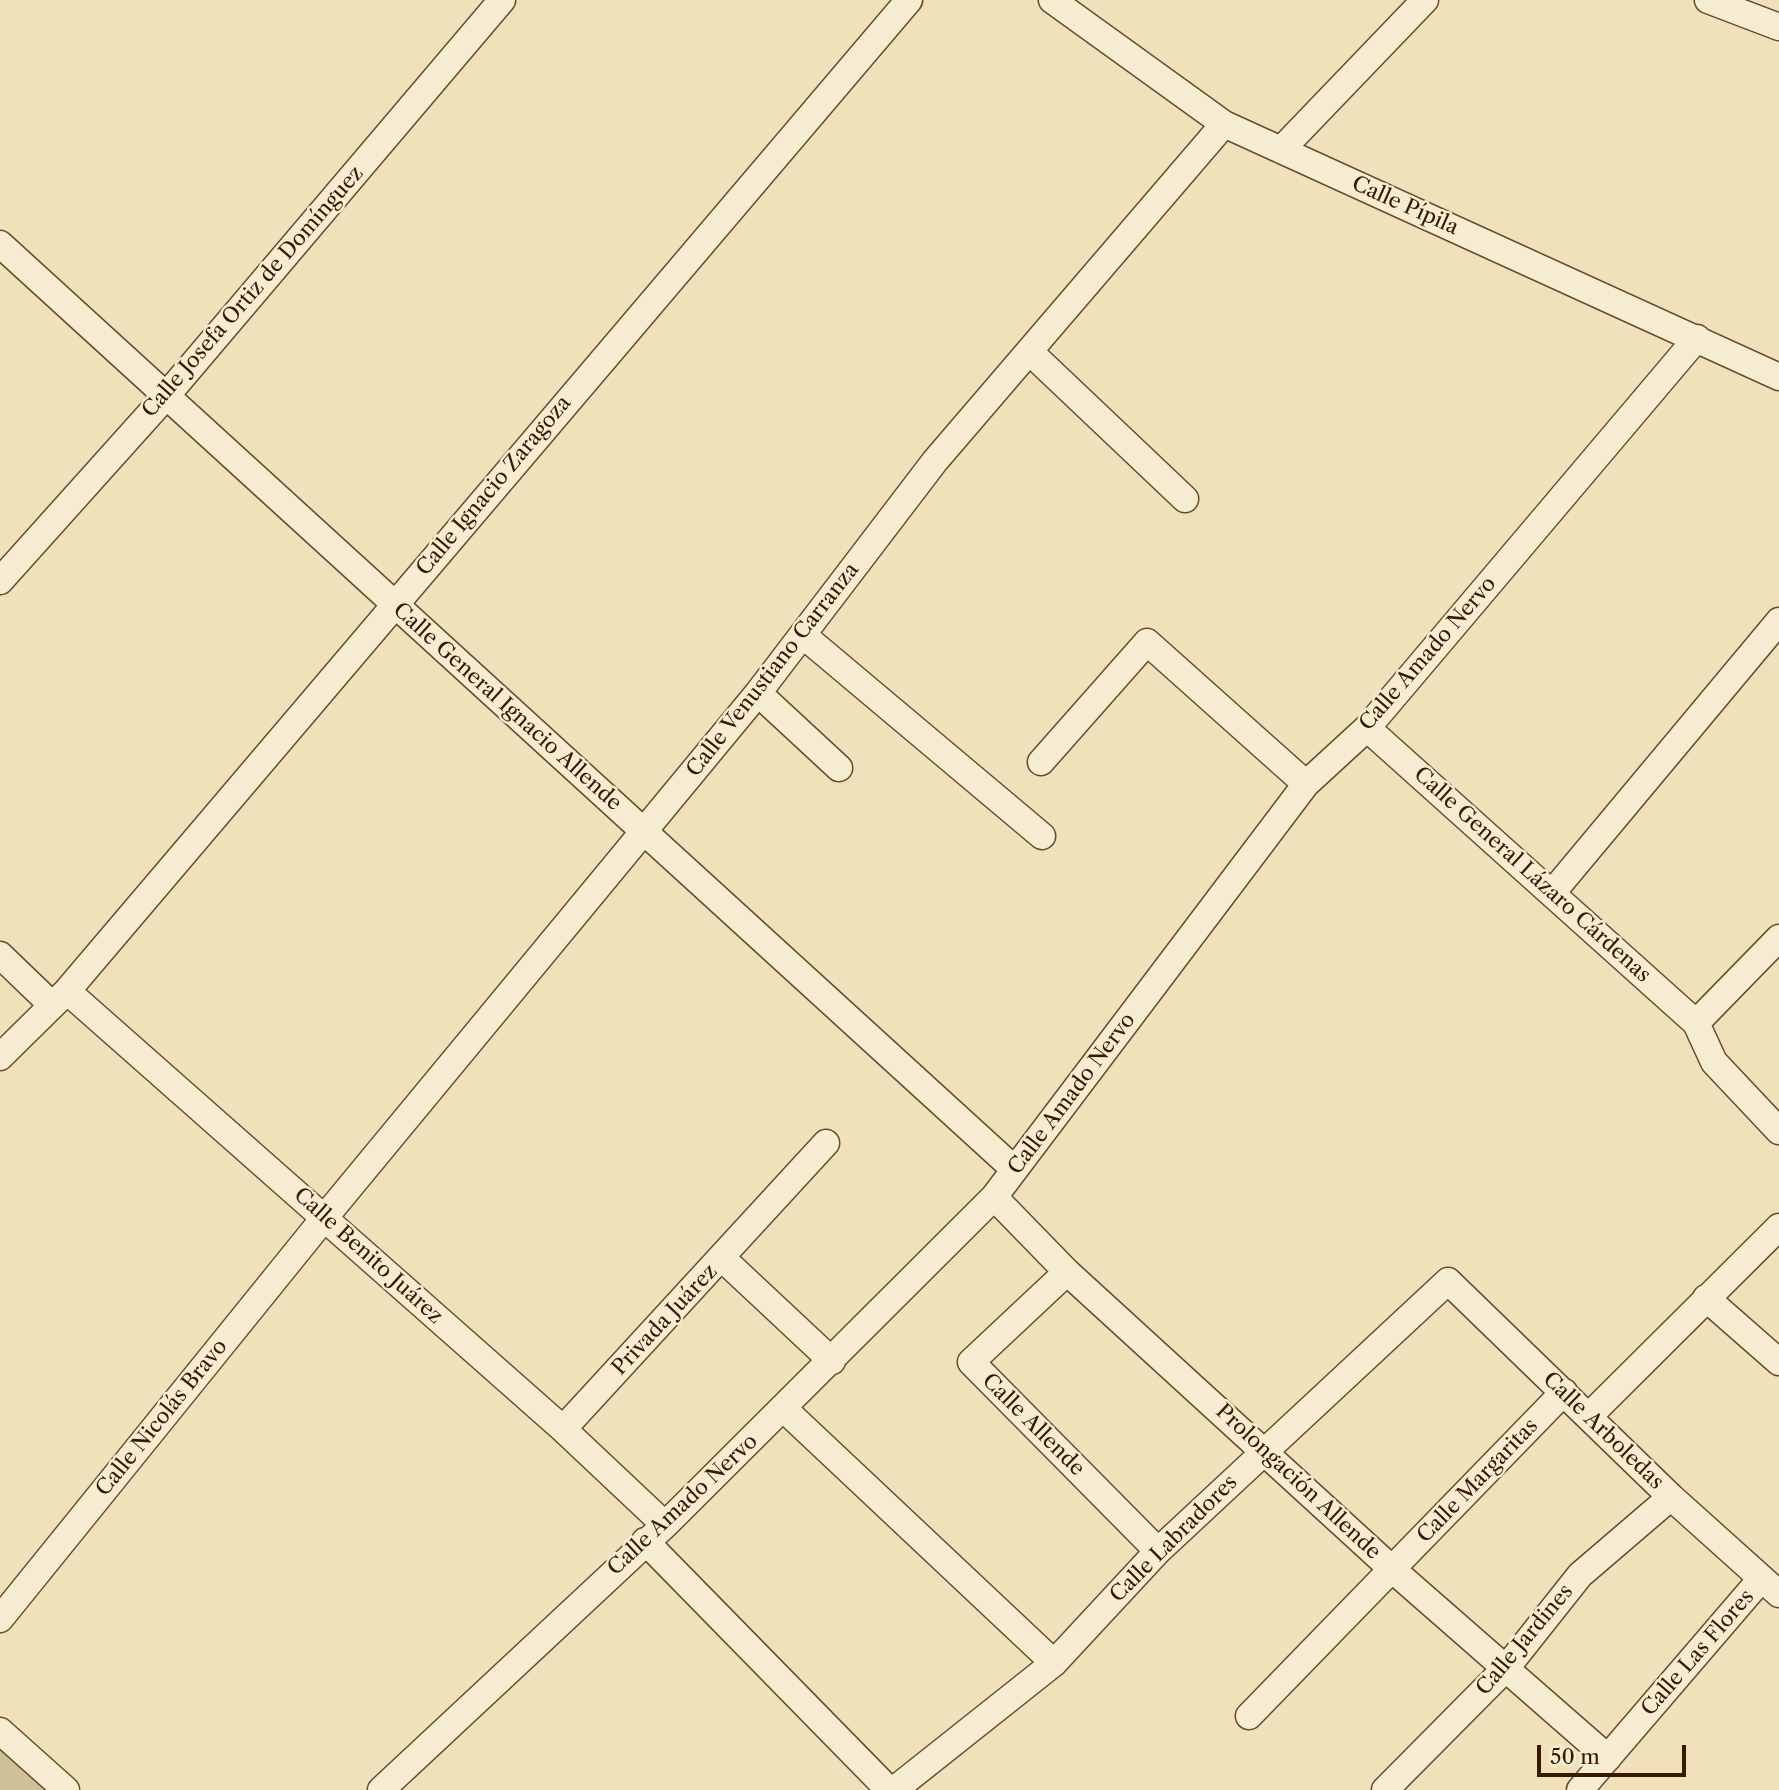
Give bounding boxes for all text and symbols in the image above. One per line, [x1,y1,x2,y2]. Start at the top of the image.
street label: Calle Josefa Ortiz de Domínguez [137,161,369,423]
street label: Calle Pípila [1348,171,1462,241]
street label: Calle Ignacio Zaragoza [411,391,577,581]
street label: Calle Venustiano Carranza [682,558,864,782]
street label: Calle Amado Nervo [1354,572,1502,736]
street label: Calle General Ignacio Allende [388,598,626,816]
street label: Calle General Lázaro Cárdenas [1408,762,1656,988]
street label: Calle Amado Nervo [1003,1008,1141,1180]
street label: Calle Benito Juárez [288,1183,448,1329]
street label: Privada Juárez [607,1259,723,1381]
street label: Calle Nicolás Bravo [91,1335,233,1501]
street label: Calle Arboledas [1537,1367,1669,1495]
street label: Calle Allende [977,1369,1089,1481]
street label: Prolongación Allende [1210,1399,1386,1565]
street label: Calle Margaritas [1412,1414,1544,1548]
street label: Calle Amado Nervo [603,1429,763,1581]
street label: Calle Labradores [1105,1470,1243,1608]
street label: Calle Jardines [1471,1579,1579,1701]
street label: Calle Las Flores [1636,1585,1760,1721]
scale bar [1541,1730,1690,1774]
text: 50 m [1550,1744,1600,1769]

